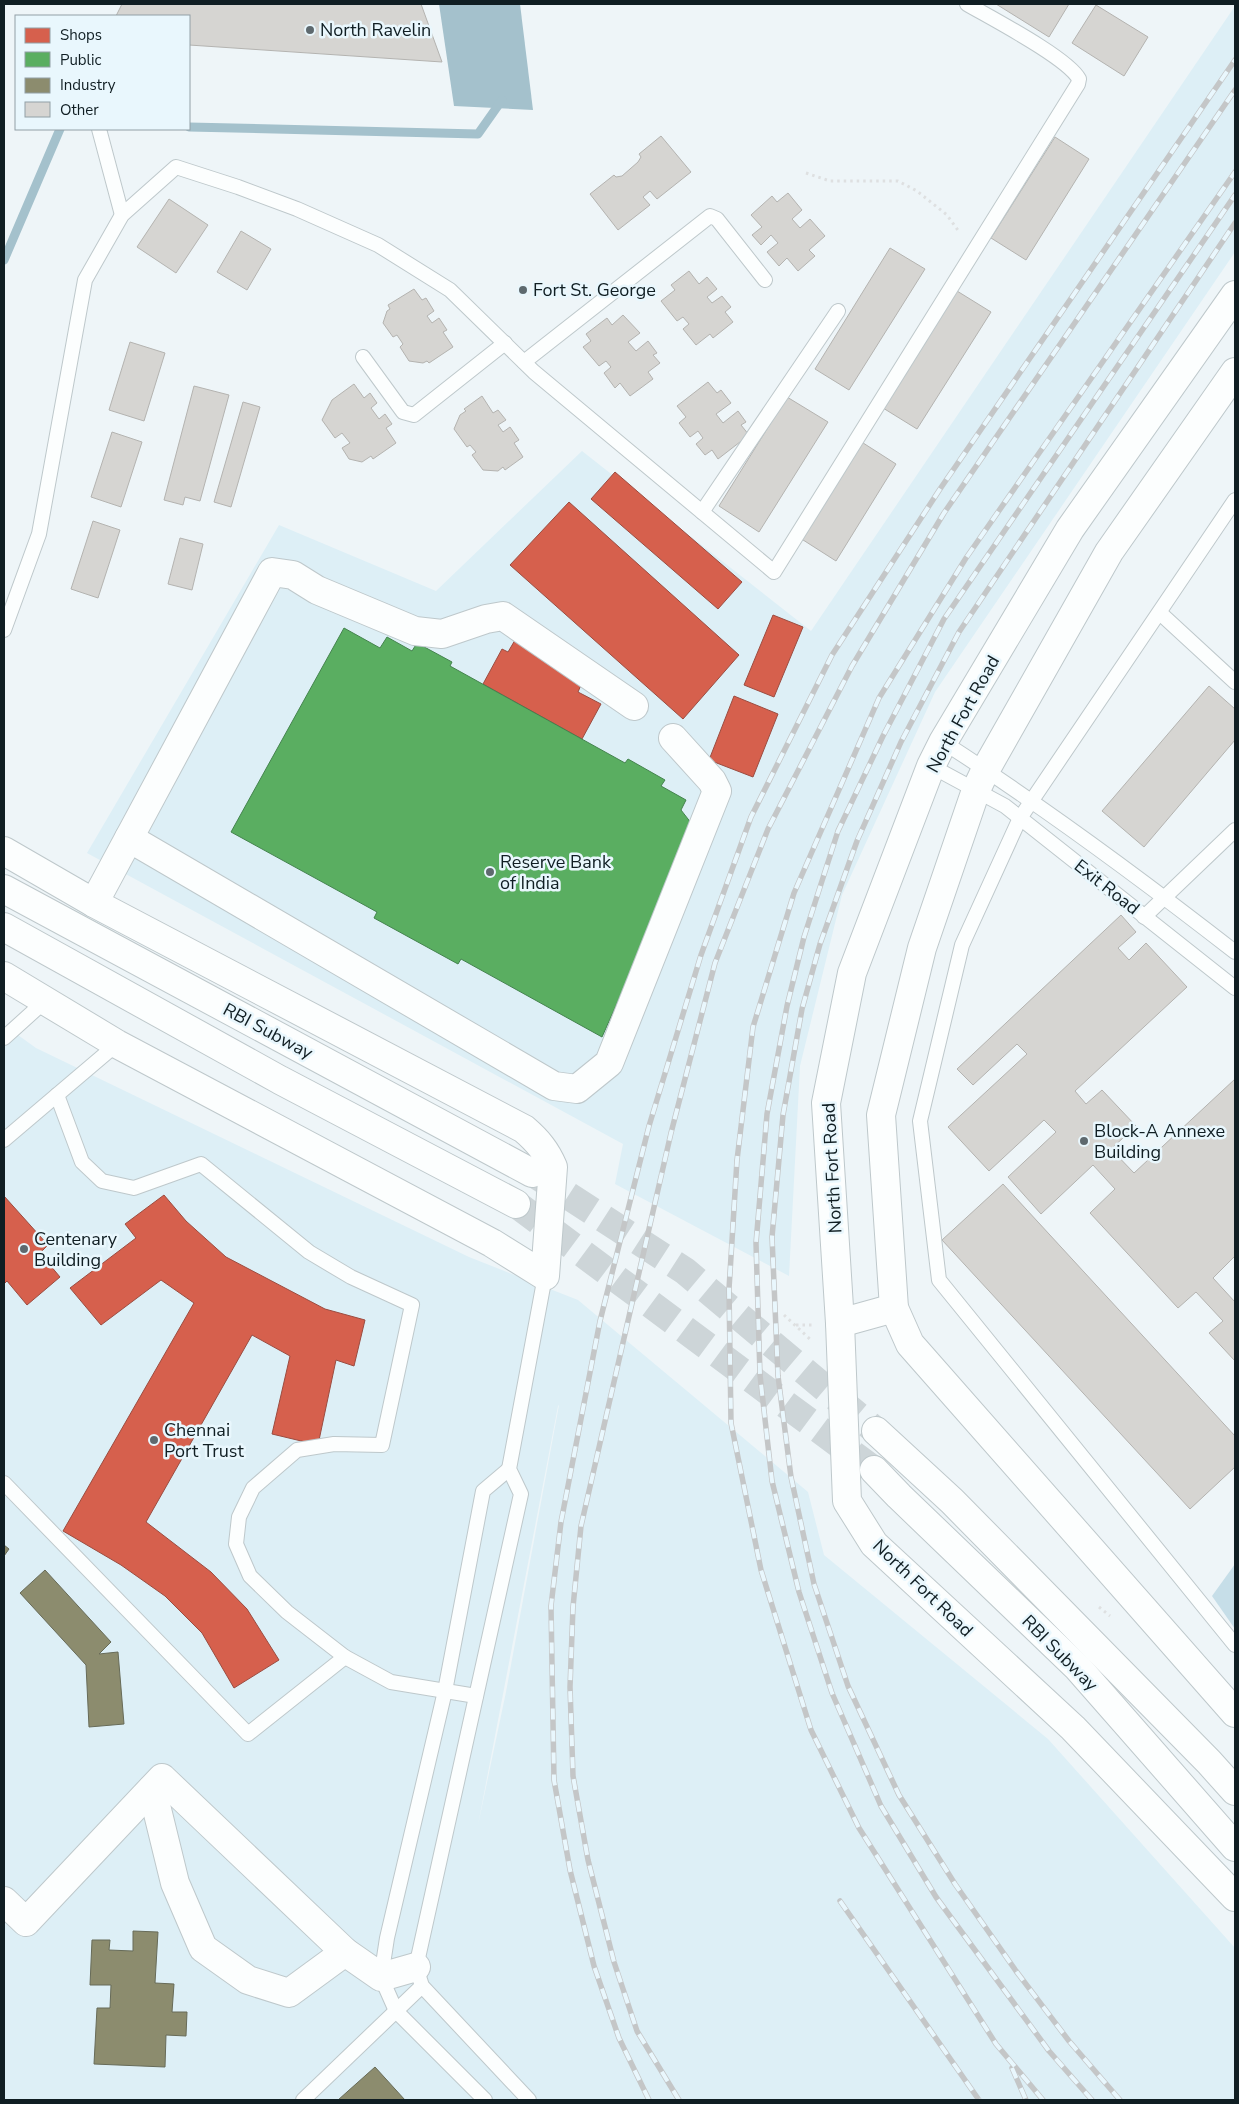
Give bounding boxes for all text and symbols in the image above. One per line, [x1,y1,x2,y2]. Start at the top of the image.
legend [15,15,190,130]
place label: North Ravelin [320,18,431,42]
marker: North Ravelin [304,24,316,36]
text: Shops [60,25,102,45]
text: Public [60,50,101,70]
text: Industry [60,75,116,95]
text: Other [60,100,99,120]
place label: Fort St. George [533,278,656,302]
marker: Fort St. George [517,284,529,296]
street label: North Fort Road [921,651,1005,777]
place label: Reserve Bank of India [500,850,612,895]
street label: Exit Road [1069,854,1145,920]
marker: Reserve Bank of India [484,866,496,878]
street label: RBI Subway [219,997,318,1065]
street label: North Fort Road [817,1102,847,1234]
place label: Block-A Annexe Building [1094,1119,1225,1164]
marker: Block-A Annexe Building [1078,1135,1090,1147]
place label: Centenary Building [34,1227,118,1272]
marker: Centenary Building [18,1243,30,1255]
place label: Chennai Port Trust [164,1418,244,1463]
marker: Chennai Port Trust [148,1434,160,1446]
street label: North Fort Road [868,1534,978,1642]
street label: RBI Subway [1017,1610,1104,1697]

